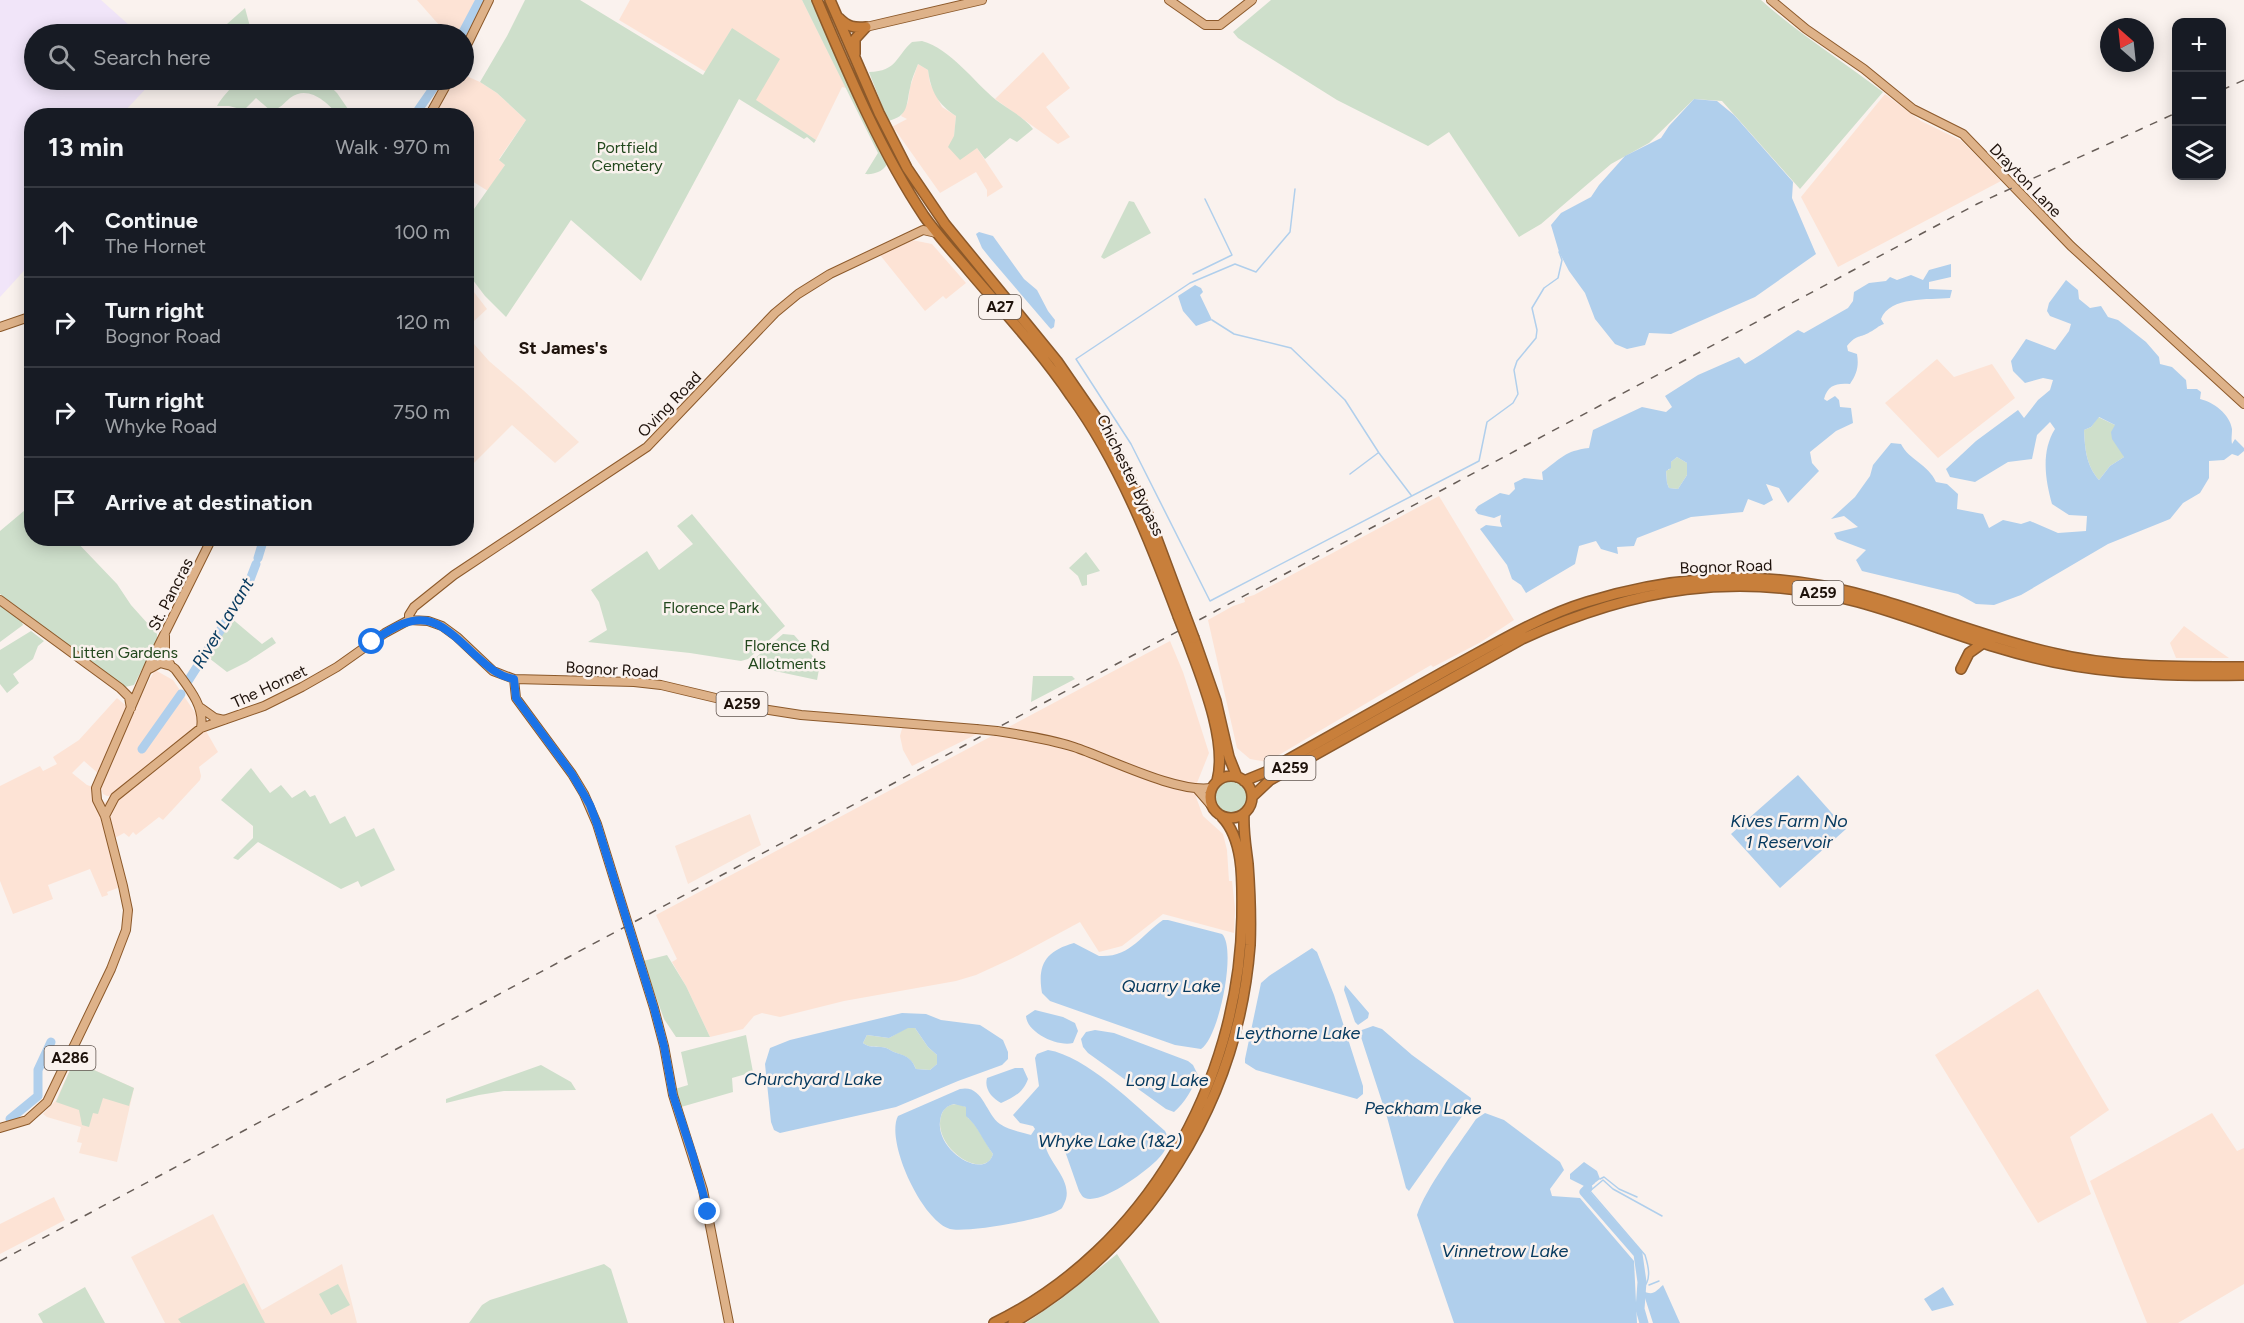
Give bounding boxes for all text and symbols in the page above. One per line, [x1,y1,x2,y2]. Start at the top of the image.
north arrow [2100,18,2154,72]
map controls [2172,18,2226,180]
button: + [2172,18,2226,72]
search box [24,24,474,90]
icon: search [45,41,78,74]
text: Search here [93,44,211,71]
button: − [2172,72,2226,126]
button: layers [2172,126,2226,180]
text: 13 min [48,131,124,163]
text: Walk · 970 m [336,135,450,159]
park label: Portfield Cemetery [591,138,663,175]
street label: Drayton Lane [1986,140,2066,221]
text: Continue [105,207,198,234]
icon: ahead [48,216,81,249]
text: 100 m [394,220,450,244]
text: The Hornet [105,234,206,258]
road number: A27 [979,295,1021,319]
text: Turn right [105,297,204,324]
icon: right [48,306,81,339]
text: 120 m [396,310,450,334]
text: Bognor Road [105,324,221,348]
district label: St James's [519,337,608,359]
street label: Oving Road [634,368,705,441]
text: Turn right [105,387,204,414]
icon: right [48,396,81,429]
text: 750 m [393,400,450,424]
street label: Chichester Bypass [1093,411,1168,539]
text: Whyke Road [105,414,217,438]
icon: arrive [48,486,81,519]
text: Arrive at destination [105,489,313,516]
street label: St. Pancras [144,555,197,634]
street label: Bognor Road [1679,555,1773,578]
water label: River Lavant [187,574,259,672]
road number: A259 [1792,581,1844,605]
park label: Florence Park [663,598,759,617]
route start [358,628,384,654]
park label: Florence Rd Allotments [744,636,830,673]
park label: Litten Gardens [72,643,178,662]
street label: Bognor Road [565,658,659,681]
street label: The Hornet [229,661,310,712]
road number: A259 [716,692,768,716]
road number: A259 [1264,756,1316,780]
water label: Kives Farm No 1 Reservoir [1730,810,1848,853]
water label: Quarry Lake [1121,975,1221,997]
water label: Leythorne Lake [1236,1022,1361,1044]
road number: A286 [44,1046,96,1070]
water label: Churchyard Lake [744,1068,882,1090]
water label: Long Lake [1125,1069,1209,1091]
water label: Peckham Lake [1364,1097,1482,1119]
water label: Whyke Lake (1&2) [1038,1130,1182,1152]
route end [694,1198,720,1224]
water label: Vinnetrow Lake [1442,1240,1569,1262]

